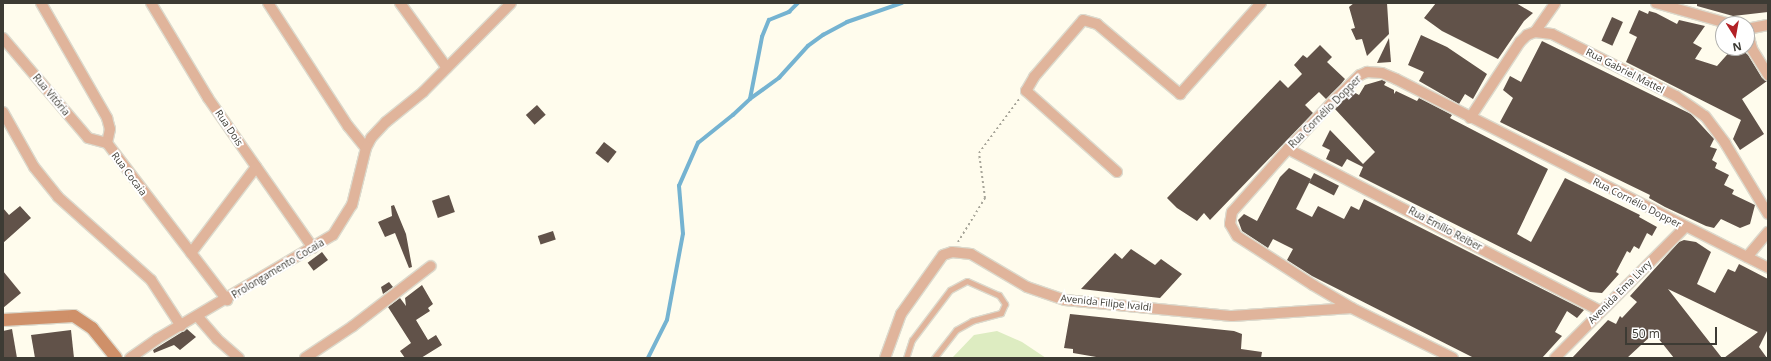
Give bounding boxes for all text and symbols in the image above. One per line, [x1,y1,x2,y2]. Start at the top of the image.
north arrow [1715,16,1755,56]
text: N [1731,39,1743,56]
street label: Rua Gabriel Mattel [1584,46,1666,96]
street label: Rua Vitória [30,72,72,118]
street label: Rua Cornélio Dopper [1286,73,1364,151]
street label: Rua Dois [213,108,245,148]
street label: Rua Cocaia [109,150,149,198]
street label: Rua Cornélio Dopper [1591,176,1683,230]
street label: Rua Emílio Reiber [1406,205,1484,253]
street label: Prolongamento Cocaia [230,237,326,301]
street label: Avenida Ema Livry [1586,258,1654,326]
street label: Avenida Filipe Ivaldi [1060,292,1152,314]
scale bar [1627,319,1719,345]
text: 50 m [1632,325,1660,342]

